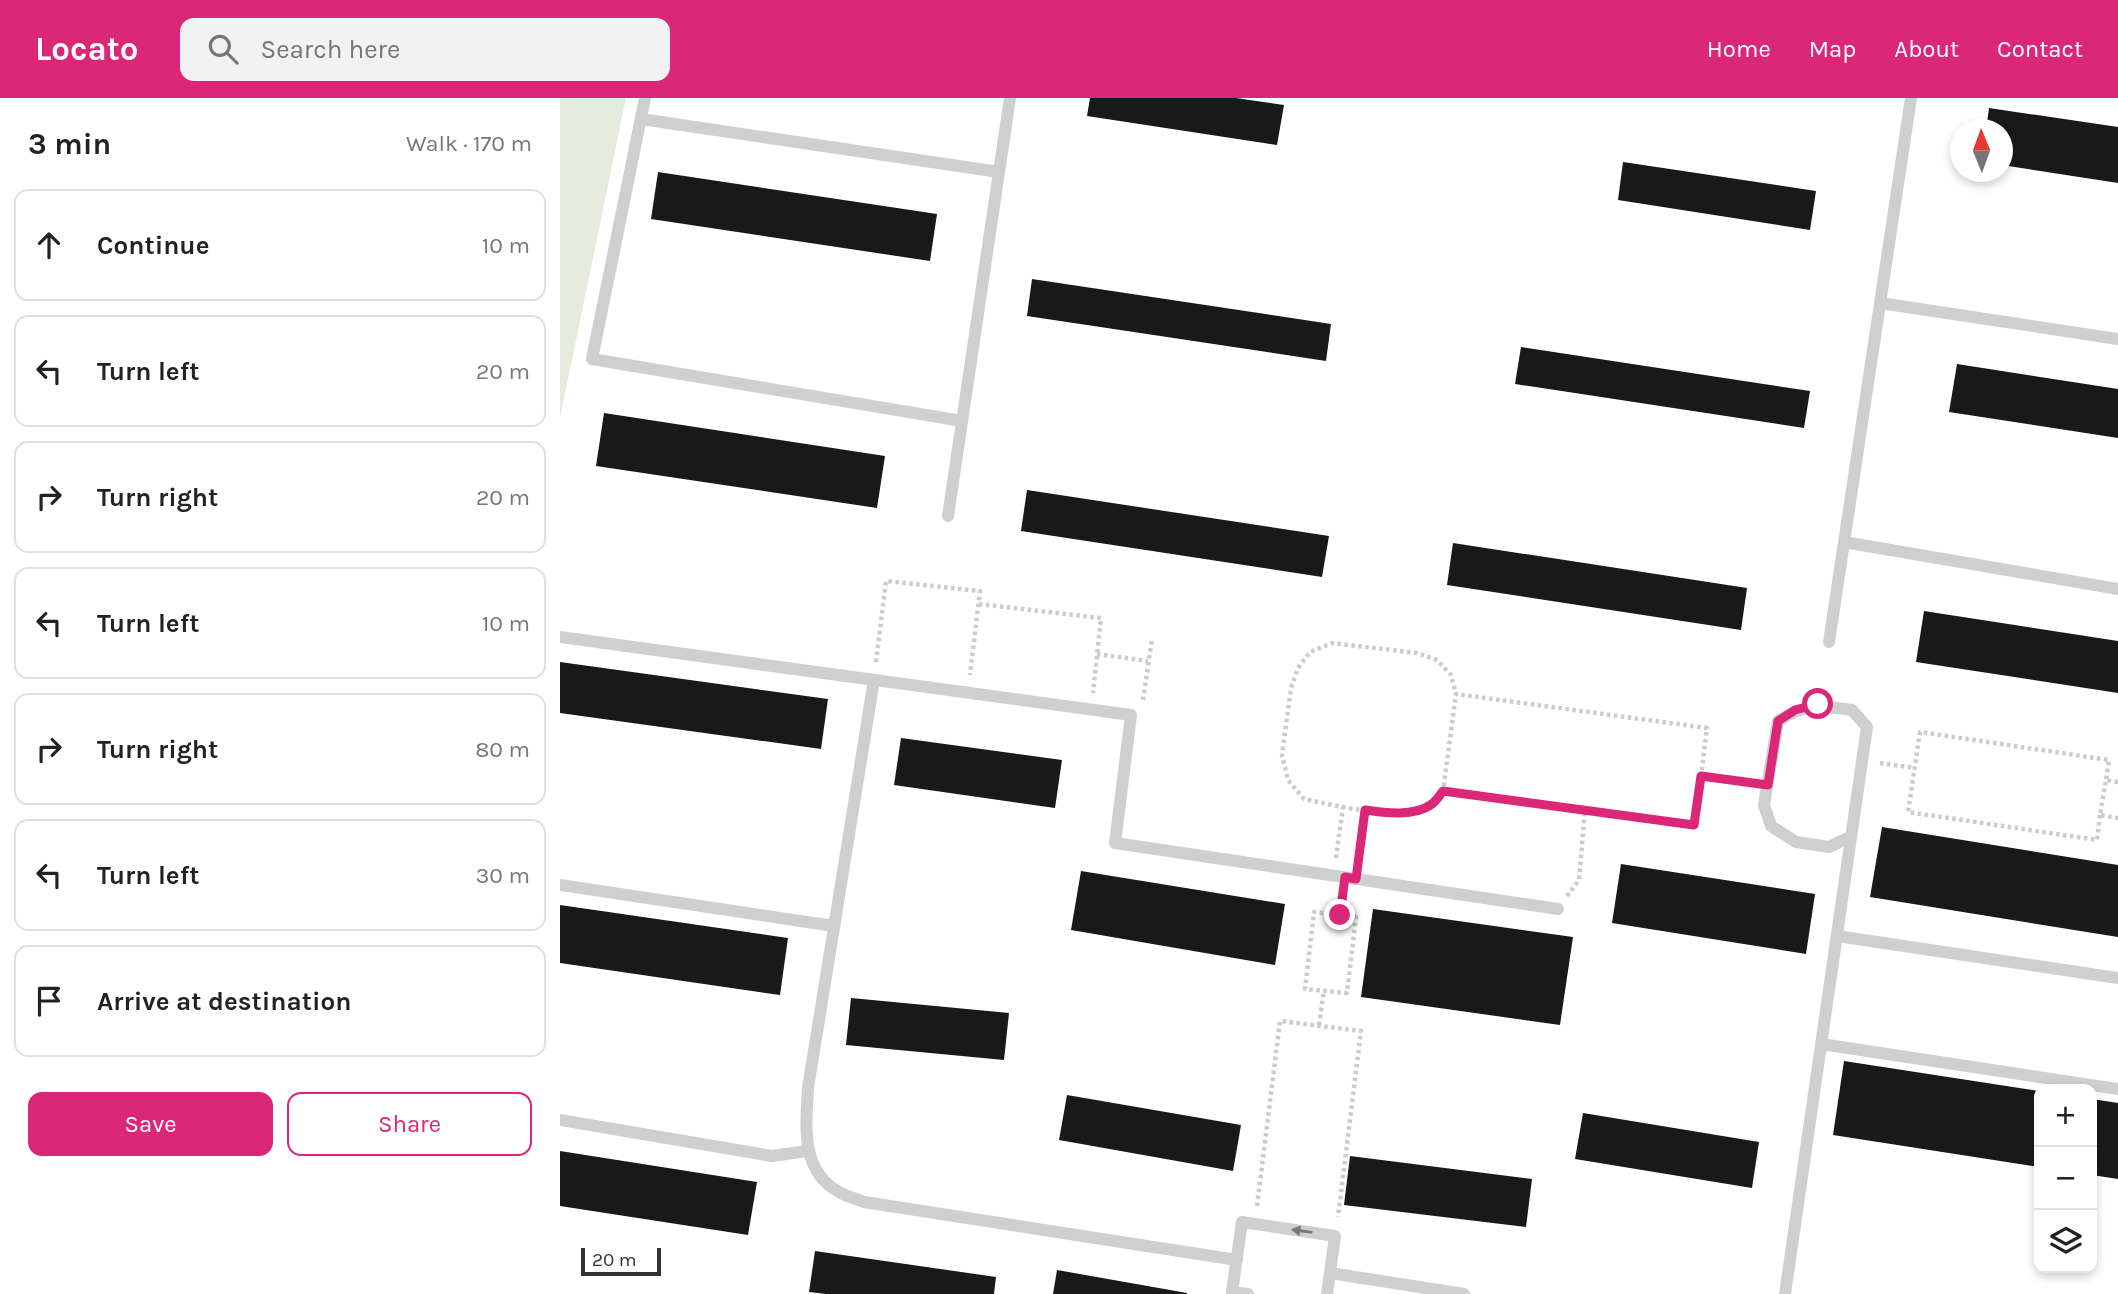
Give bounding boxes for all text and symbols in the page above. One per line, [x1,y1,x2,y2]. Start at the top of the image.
search box [180,18,670,81]
text: Locato [35,30,138,68]
icon: search [204,30,242,68]
text: Search here [260,34,400,65]
text: Home [1707,35,1771,63]
text: Map [1809,35,1856,63]
text: About [1894,35,1959,63]
text: Contact [1997,35,2083,63]
north arrow [1950,119,2013,182]
text: 3 min [28,126,111,162]
text: Walk · 170 m [406,130,532,157]
icon: ahead [30,226,68,264]
text: Continue [97,230,209,261]
text: 10 m [482,232,530,259]
icon: left [30,352,68,390]
text: Turn left [97,356,199,387]
text: 20 m [476,358,530,385]
icon: right [30,478,68,516]
text: Turn right [97,482,218,513]
text: 20 m [476,484,530,511]
icon: left [30,604,68,642]
text: Turn left [97,608,199,639]
text: 10 m [482,610,530,637]
route start [1802,688,1833,719]
icon: right [30,730,68,768]
text: Turn right [97,734,218,765]
text: 80 m [475,736,530,763]
icon: left [30,856,68,894]
text: Turn left [97,860,199,891]
text: 30 m [476,862,530,889]
route end [1324,899,1355,930]
icon: arrive [30,982,68,1020]
text: Arrive at destination [97,986,351,1017]
map controls [2034,1084,2097,1273]
button: + [2034,1084,2097,1147]
button: Save [28,1092,273,1156]
button: Share [287,1092,532,1156]
button: − [2034,1147,2097,1210]
button: layers [2034,1210,2097,1273]
one-way arrow [1291,1225,1313,1236]
scale bar [581,1245,662,1277]
text: 20 m [592,1249,637,1271]

